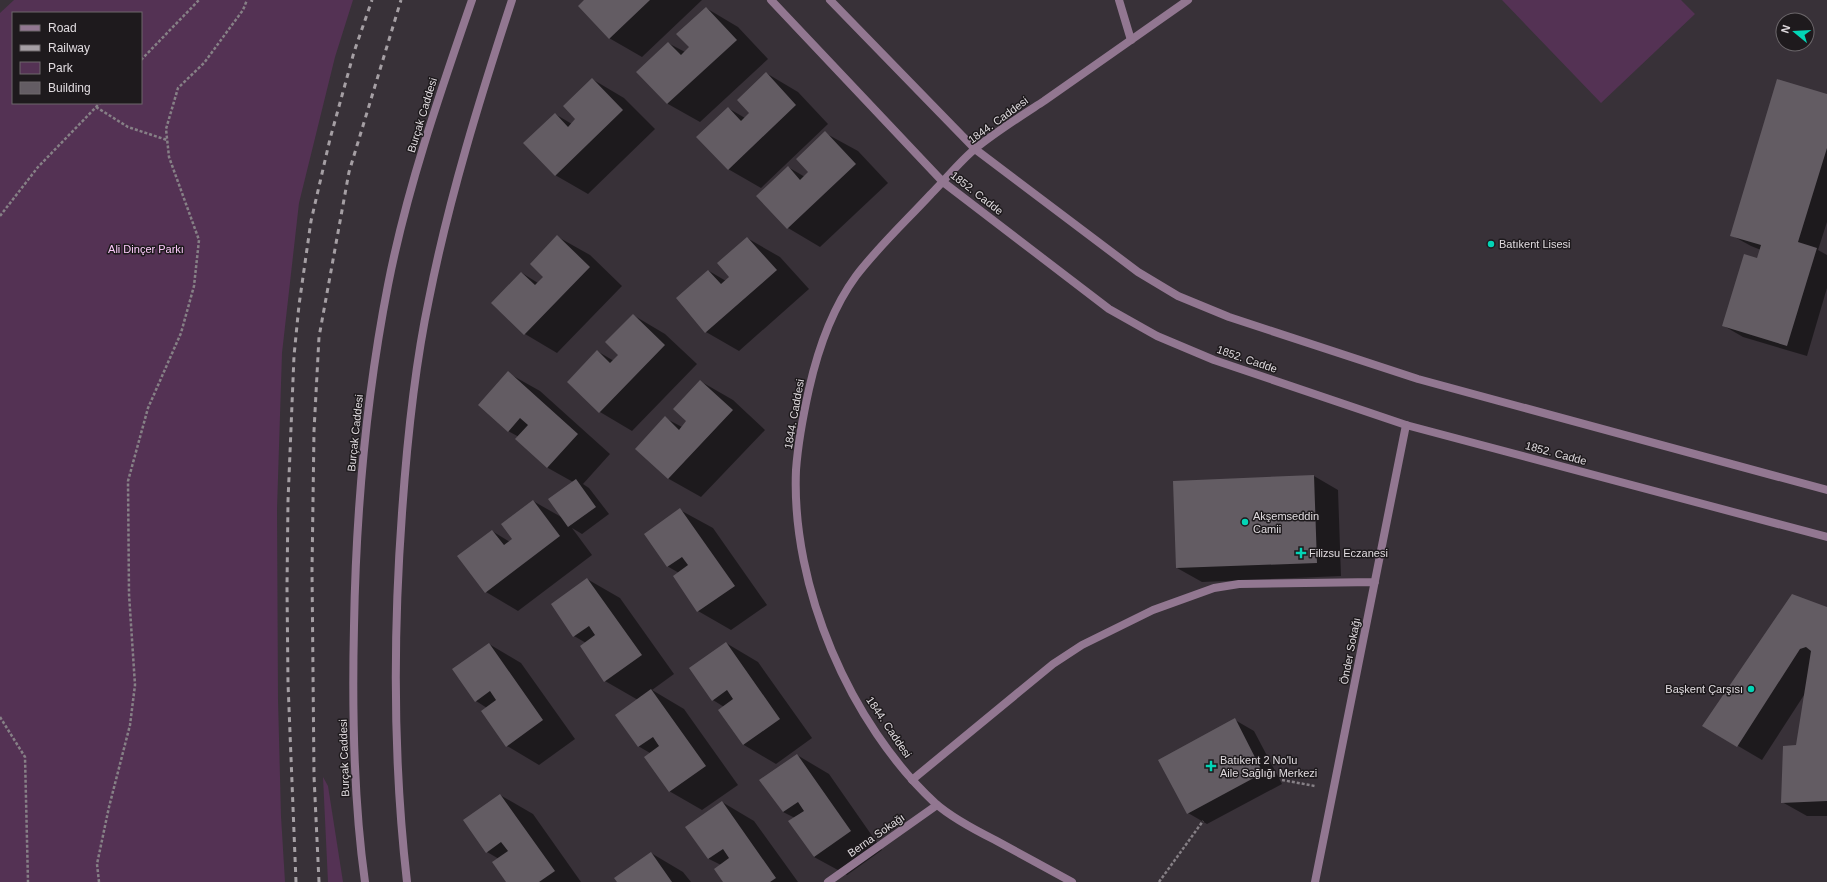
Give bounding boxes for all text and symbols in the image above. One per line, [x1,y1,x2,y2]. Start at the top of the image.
legend [12,12,142,104]
north arrow [1775,12,1815,52]
text: Road [48,21,77,35]
text: N [1779,23,1792,35]
text: Railway [48,41,90,55]
text: Park [48,61,74,75]
street label: Burçak Caddesi [405,76,439,154]
text: Building [48,81,91,95]
street label: 1844. Caddesi [966,94,1030,146]
street label: 1852. Cadde [948,169,1006,217]
place label: Batıkent Lisesi [1499,238,1571,250]
marker: Batıkent Lisesi [1486,239,1496,249]
park label: Ali Dinçer Parkı [108,243,184,255]
street label: 1852. Cadde [1215,343,1279,375]
street label: 1844. Caddesi [782,378,806,450]
street label: Burçak Caddesi [345,394,365,472]
street label: 1852. Cadde [1524,439,1588,467]
place label: Akşemseddin Camii [1253,510,1319,535]
marker: Akşemseddin Camii [1240,517,1250,527]
place label: Filizsu Eczanesi [1309,547,1388,559]
marker: Filizsu Eczanesi [1296,548,1306,558]
street label: Önder Sokağı [1338,617,1362,685]
place label: Başkent Çarşısı [1665,683,1743,695]
marker: Başkent Çarşısı [1746,684,1756,694]
street label: 1844. Caddesi [864,694,914,760]
street label: Burçak Caddesi [337,719,351,797]
place label: Batıkent 2 No'lu Aile Sağlığı Merkezi [1220,754,1317,779]
marker: Batıkent 2 No'lu Aile Sağlığı Merkezi [1205,760,1217,772]
street label: Berna Sokağı [845,811,907,859]

